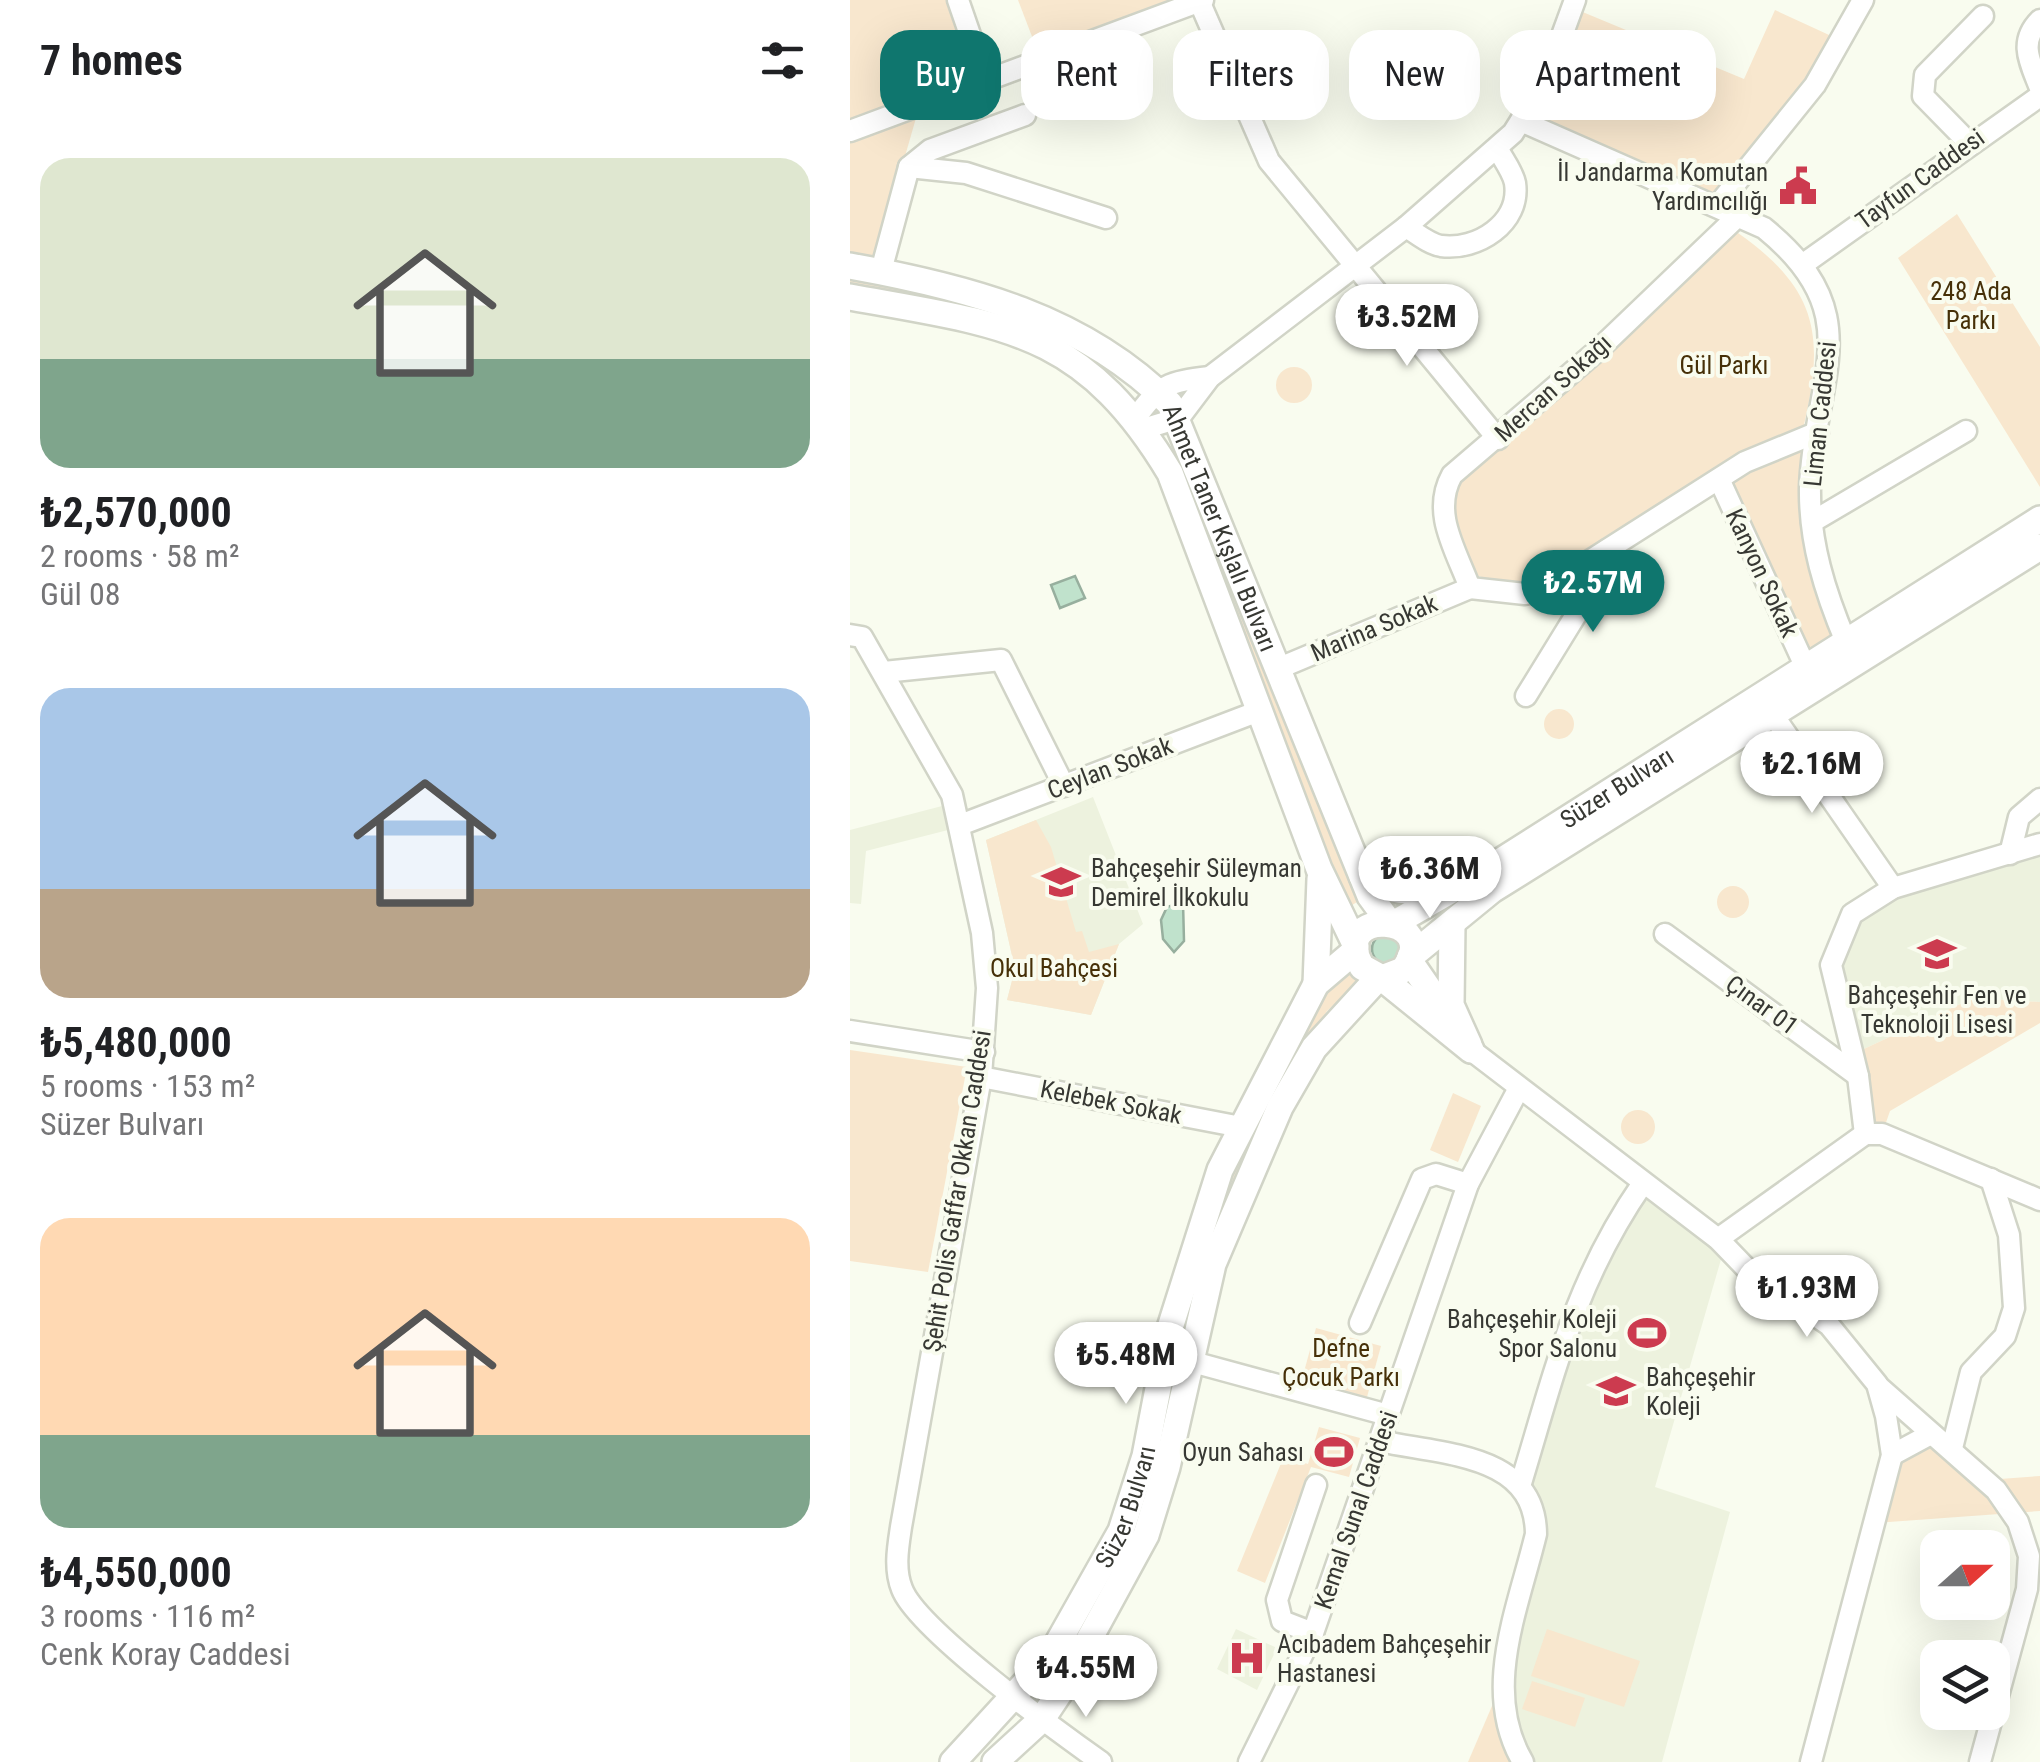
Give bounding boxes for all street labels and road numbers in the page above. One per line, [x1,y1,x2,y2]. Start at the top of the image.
street label: Tayfun Caddesi [1850,123,1990,235]
street label: Mercan Sokağı [1489,328,1617,448]
street label: Liman Caddesi [1798,340,1842,488]
street label: Ahmet Taner Kışlalı Bulvarı [1157,400,1283,656]
street label: Kanyon Sokak [1720,504,1805,642]
street label: Marina Sokak [1307,588,1442,668]
street label: Ceylan Sokak [1043,731,1177,805]
street label: Süzer Bulvarı [1555,741,1679,834]
street label: Çınar 01 [1720,969,1804,1041]
street label: Şehit Polis Gaffar Okkan Caddesi [917,1028,997,1354]
street label: Kelebek Sokak [1038,1074,1185,1130]
street label: Kemal Sunal Caddesi [1308,1407,1404,1613]
street label: Süzer Bulvarı [1089,1443,1161,1573]

